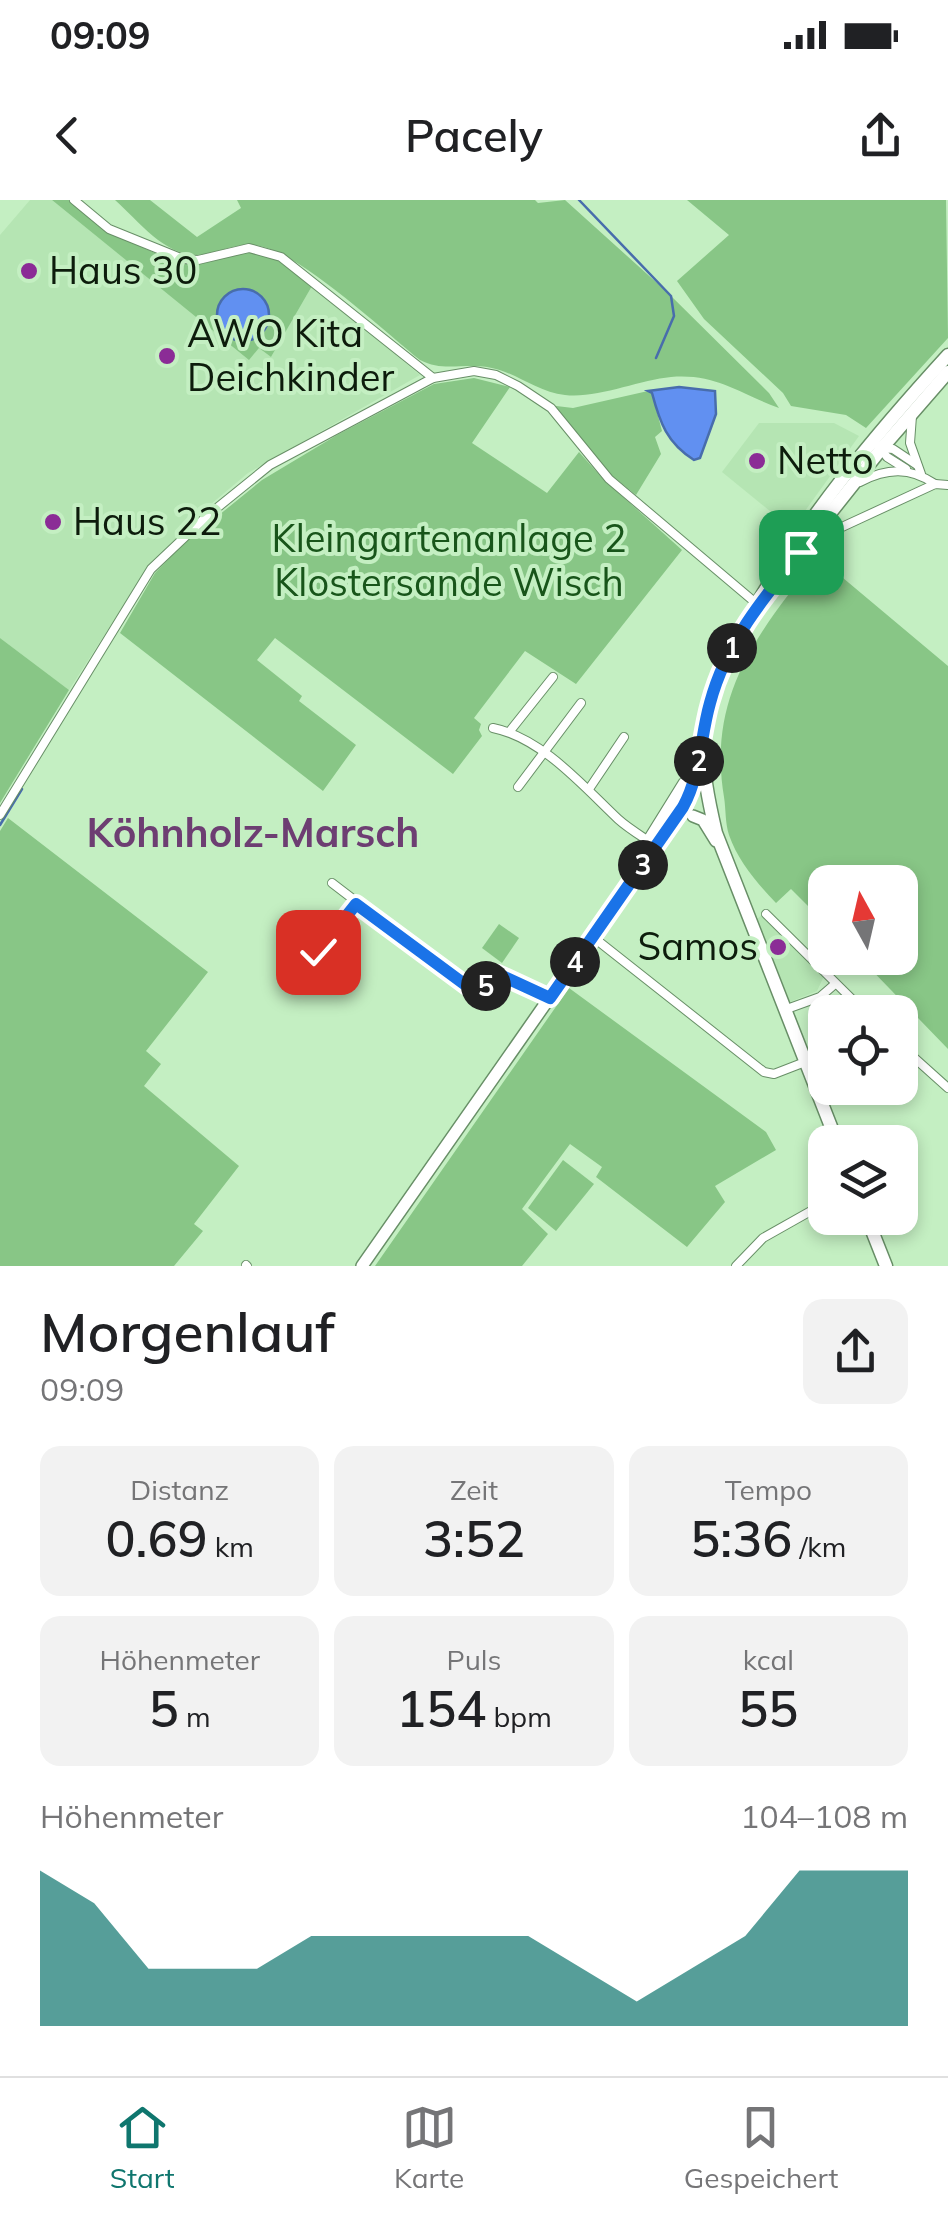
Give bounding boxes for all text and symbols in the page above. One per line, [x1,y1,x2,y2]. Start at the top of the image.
text: 09:09 [50,11,151,59]
text: Pacely [405,107,543,163]
icon: back [40,108,95,163]
icon: share [853,108,908,163]
place label: Haus 30 [49,246,197,294]
marker: Haus 30 [18,260,40,282]
place label: AWO Kita Deichkinder [187,309,395,401]
marker: AWO Kita Deichkinder [156,345,178,367]
place label: Netto [777,436,874,484]
marker: Netto [746,450,768,472]
place label: Haus 22 [73,497,221,545]
pin [759,510,844,595]
marker: Haus 22 [42,511,64,533]
park label: Kleingartenanlage 2 Klostersande Wisch [272,514,626,606]
icon: arrive [774,525,829,580]
pin: 1 [707,623,757,673]
text: 1 [724,630,740,665]
pin: 2 [674,736,724,786]
text: 2 [691,743,707,778]
district label: Köhnholz-Marsch [87,807,419,857]
pin: 3 [618,840,668,890]
text: 3 [635,847,651,882]
north arrow [808,865,918,975]
map controls [808,865,918,1235]
pin [276,910,361,995]
place label: Samos [638,922,758,970]
icon: check [291,925,346,980]
marker: Samos [767,936,789,958]
pin: 4 [550,937,600,987]
text: 4 [567,944,583,979]
pin: 5 [461,961,511,1011]
text: 5 [478,968,494,1003]
button: locate [808,995,918,1105]
button: layers [808,1125,918,1235]
text: Morgenlauf [40,1297,335,1366]
button: share [803,1299,908,1404]
text: 09:09 [40,1369,124,1409]
text: Distanz [130,1472,229,1507]
text: Zeit [450,1472,498,1507]
text: Tempo [725,1472,812,1507]
text: 0.69 [106,1507,207,1570]
text: 3:52 [423,1507,525,1570]
text: 5:36 [690,1507,792,1570]
text: km [207,1529,254,1564]
text: /km [792,1529,846,1564]
text: Höhenmeter [99,1642,260,1677]
text: Puls [447,1642,501,1677]
text: kcal [743,1642,794,1677]
text: 5 [149,1677,179,1740]
text: 154 [396,1677,486,1740]
text: 55 [738,1677,798,1740]
text: m [179,1699,211,1734]
text: bpm [486,1699,552,1734]
text: Höhenmeter [40,1796,223,1836]
text: 104–108 m [740,1796,908,1836]
tab: Start [110,2100,174,2195]
tab: Karte [394,2100,464,2195]
tab: Gespeichert [684,2100,838,2195]

